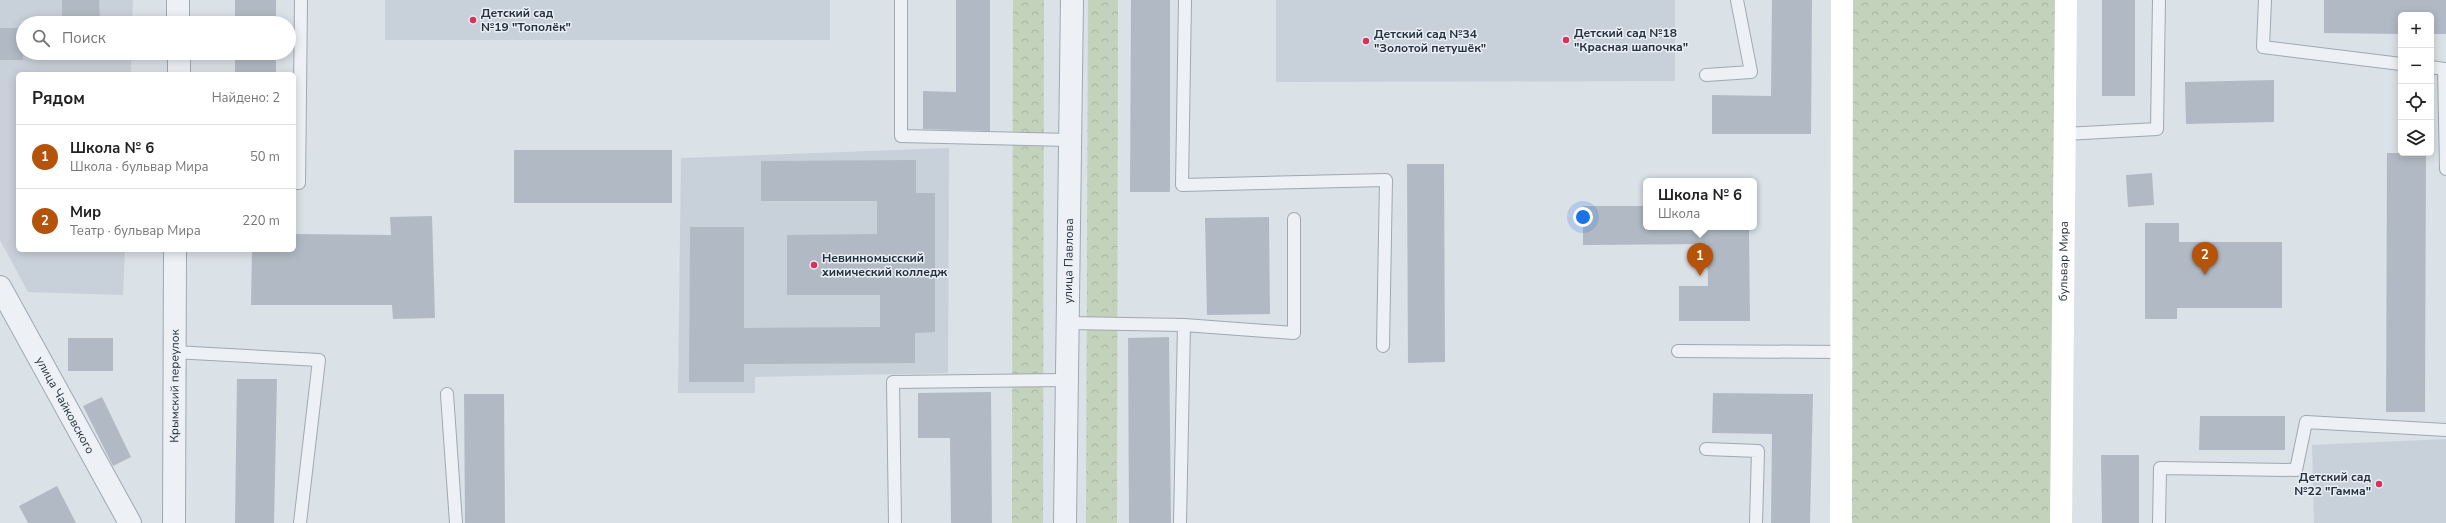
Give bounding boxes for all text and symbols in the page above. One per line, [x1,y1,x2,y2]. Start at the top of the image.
place label: Детский сад №19 "Тополёк" [481,5,571,35]
map controls [2398,12,2434,156]
button: + [2398,12,2434,48]
marker: Детский сад №19 "Тополёк" [468,15,478,25]
search box [16,16,296,60]
place label: Детский сад №18 "Красная шапочка" [1574,25,1688,55]
place label: Детский сад №34 "Золотой петушёк" [1374,26,1486,56]
icon: search [30,27,52,49]
text: Поиск [62,28,106,48]
marker: Детский сад №18 "Красная шапочка" [1561,35,1571,45]
marker: Детский сад №34 "Золотой петушёк" [1361,36,1371,46]
button: − [2398,48,2434,84]
button: locate [2398,84,2434,120]
text: Рядом [32,87,85,110]
text: Найдено: 2 [212,89,280,107]
button: layers [2398,120,2434,156]
text: Школа № 6 [70,138,154,158]
text: 1 [41,148,49,166]
text: 50 m [250,148,280,166]
text: Школа · бульвар Мира [70,158,209,176]
popup [1643,178,1757,230]
text: Школа № 6 [1658,185,1742,205]
text: Мир [70,202,101,222]
text: Школа [1658,205,1700,223]
your location [1573,207,1593,227]
text: 2 [41,212,49,230]
text: 220 m [242,212,280,230]
street label: улица Павлова [1060,218,1077,304]
street label: бульвар Мира [2055,221,2072,301]
text: Театр · бульвар Мира [70,222,201,240]
pin: 2 [2192,242,2218,275]
pin: 1 [1687,243,1713,276]
place label: Невинномысский химический колледж [822,250,947,280]
marker: Невинномысский химический колледж [809,260,819,270]
street label: Крымский переулок [166,328,183,443]
street label: улица Чайковского [32,354,98,457]
place label: Детский сад №22 "Гамма" [2294,469,2372,499]
marker: Детский сад №22 "Гамма" [2374,479,2384,489]

